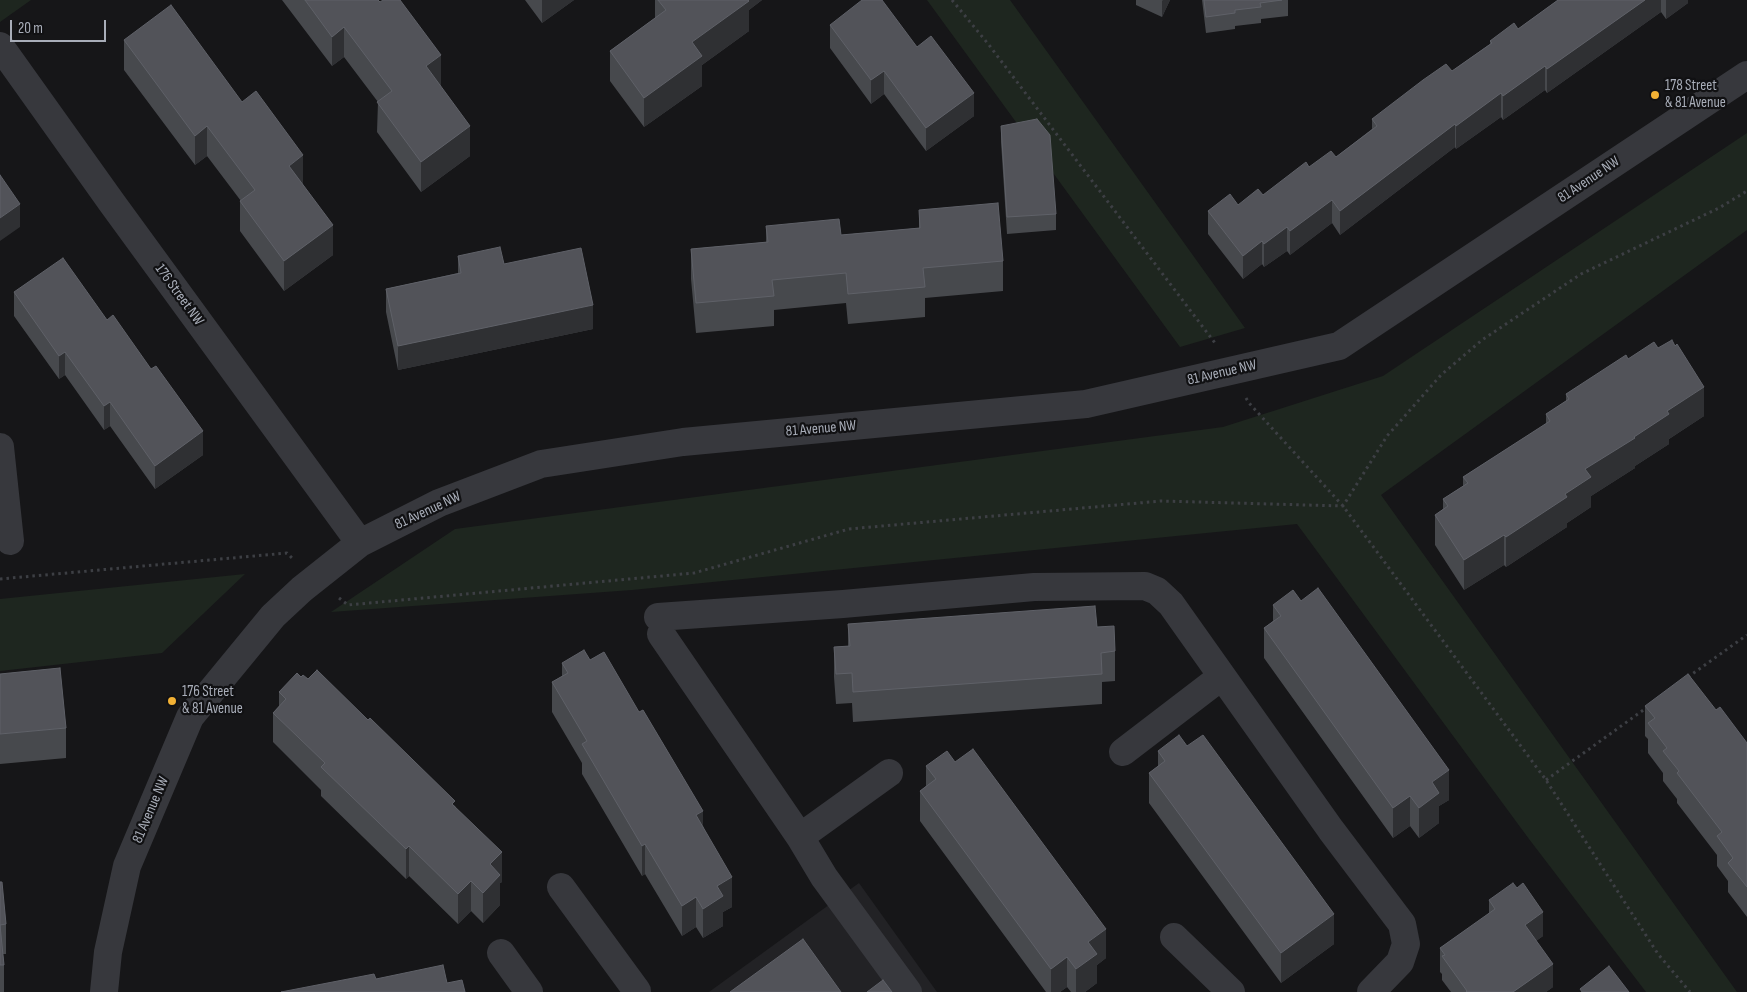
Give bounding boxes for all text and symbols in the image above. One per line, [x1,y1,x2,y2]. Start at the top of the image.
scale bar [12,10,109,42]
text: 20 m [18,19,43,38]
place label: 178 Street & 81 Avenue [1665,77,1726,112]
marker: 178 Street & 81 Avenue [1649,89,1661,101]
street label: 81 Avenue NW [1555,153,1623,207]
street label: 176 Street NW [151,261,207,329]
street label: 81 Avenue NW [1186,356,1258,390]
street label: 81 Avenue NW [785,417,857,441]
street label: 81 Avenue NW [392,488,464,534]
place label: 176 Street & 81 Avenue [182,683,243,718]
marker: 176 Street & 81 Avenue [166,695,178,707]
street label: 81 Avenue NW [129,774,173,846]

